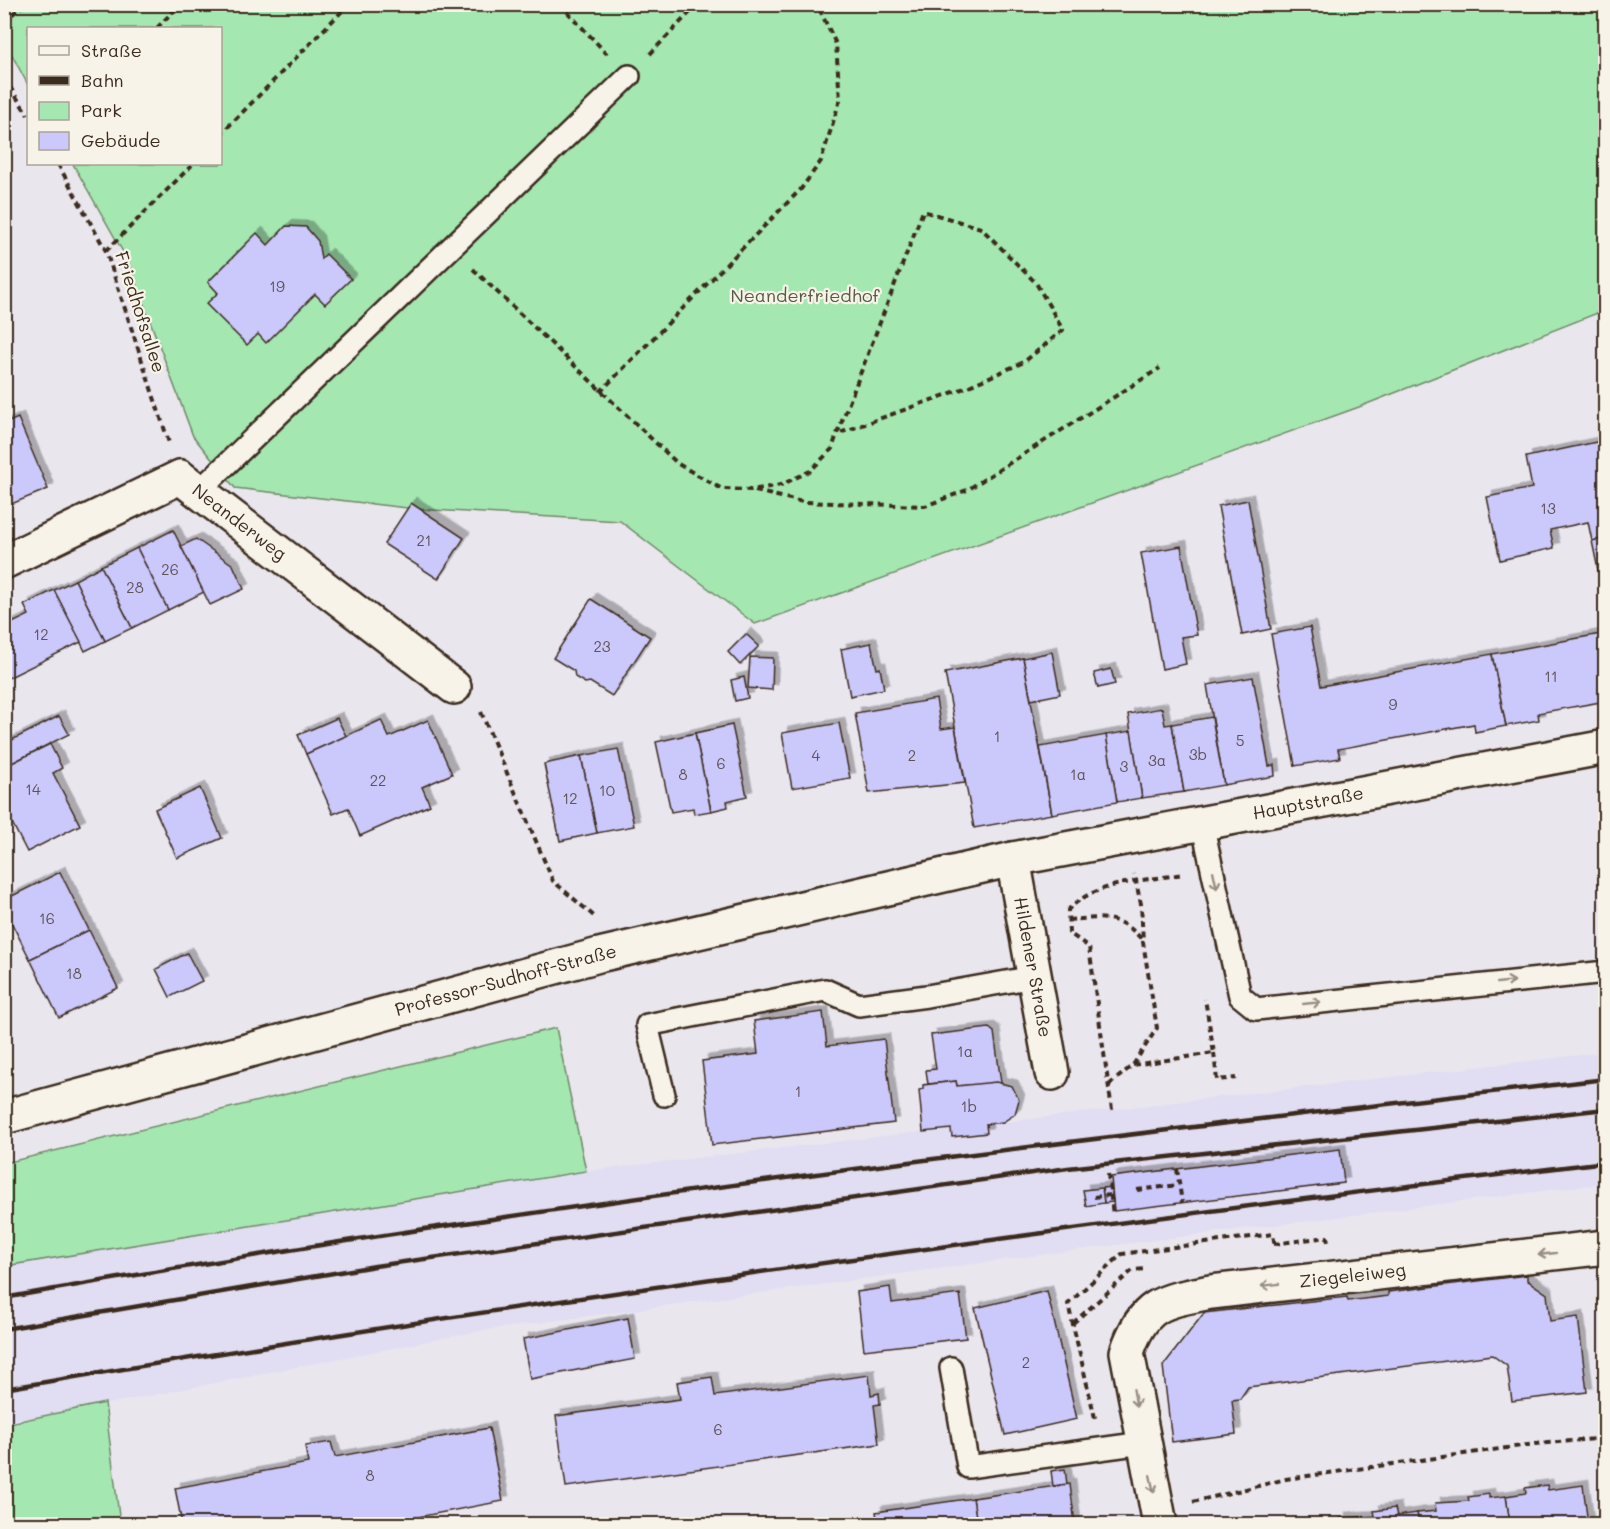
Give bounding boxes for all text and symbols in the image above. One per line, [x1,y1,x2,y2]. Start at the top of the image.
legend [27,27,222,165]
text: Straße [81,38,142,62]
text: Bahn [81,68,124,92]
text: Park [81,98,122,122]
text: Gebäude [81,128,161,152]
street label: Friedhofsallee [110,248,172,375]
house number: 19 [269,276,285,296]
park label: Neanderfriedhof [730,283,881,307]
street label: Neanderweg [188,478,292,565]
house number: 13 [1540,498,1556,518]
house number: 21 [416,530,432,550]
house number: 26 [161,559,179,579]
house number: 28 [126,577,144,597]
house number: 12 [33,624,49,644]
house number: 23 [593,636,611,656]
house number: 11 [1544,666,1558,686]
house number: 9 [1389,694,1398,714]
house number: 1 [994,726,1000,746]
house number: 5 [1236,730,1244,750]
house number: 3b [1189,744,1207,764]
house number: 4 [812,745,821,765]
house number: 2 [908,745,916,765]
house number: 3a [1148,750,1166,770]
house number: 6 [716,753,726,773]
house number: 3 [1120,756,1129,776]
house number: 8 [678,764,688,784]
house number: 1a [1070,764,1086,784]
house number: 22 [370,770,386,790]
house number: 14 [25,779,41,799]
house number: 10 [599,780,615,800]
street label: Hauptstraße [1250,780,1365,825]
house number: 12 [562,788,578,808]
one-way arrow [1209,870,1221,889]
street label: Hildener Straße [1009,895,1058,1039]
house number: 16 [39,908,55,928]
street label: Professor-Sudhoff-Straße [392,938,619,1021]
house number: 18 [66,963,82,983]
one-way arrow [1495,977,1515,988]
one-way arrow [1301,997,1321,1008]
house number: 1a [957,1041,973,1061]
house number: 1 [795,1081,801,1101]
house number: 1b [961,1096,977,1116]
one-way arrow [1538,1249,1558,1260]
street label: Ziegeleiweg [1298,1257,1407,1293]
one-way arrow [1261,1280,1281,1291]
house number: 2 [1022,1352,1030,1372]
one-way arrow [1130,1387,1141,1407]
house number: 6 [713,1419,723,1439]
house number: 8 [365,1465,375,1485]
one-way arrow [1147,1473,1158,1493]

